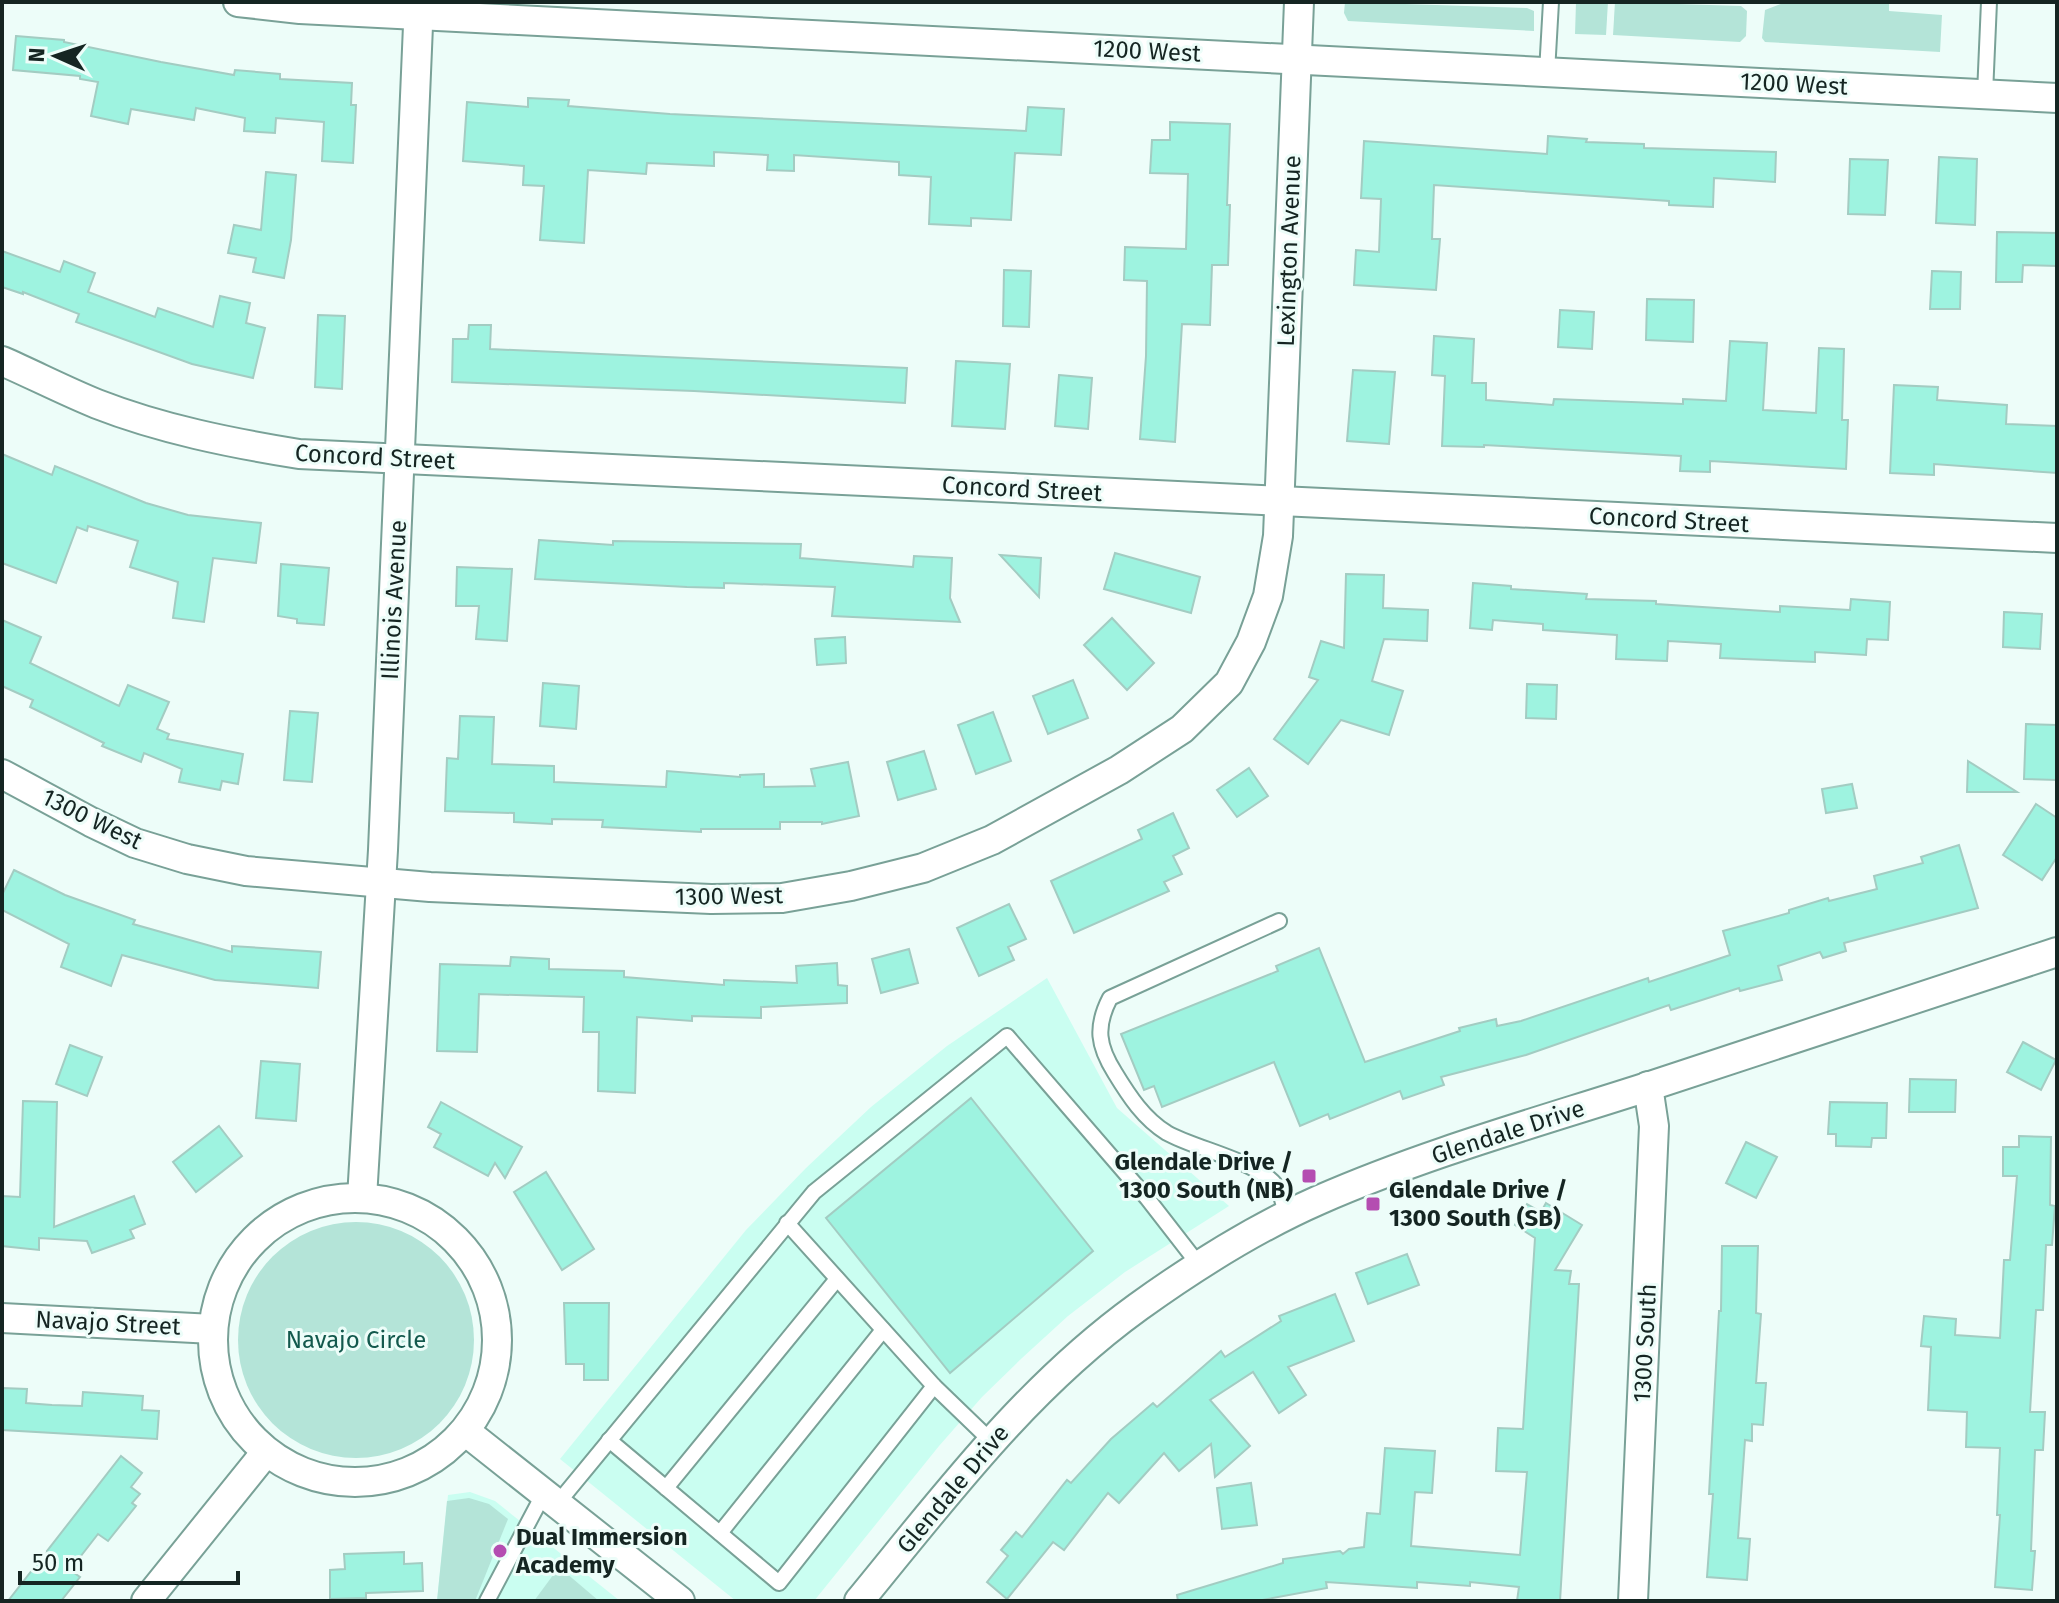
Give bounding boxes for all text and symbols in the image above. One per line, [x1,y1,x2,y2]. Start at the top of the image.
north arrow [16,16,96,96]
street label: 1200 West [1092,34,1202,68]
text: N [23,47,50,63]
street label: 1200 West [1739,67,1849,101]
street label: Lexington Avenue [1272,155,1306,347]
street label: Concord Street [294,439,456,475]
street label: Concord Street [941,471,1103,507]
street label: Concord Street [1588,502,1750,538]
street label: Illinois Avenue [376,519,412,681]
street label: 1300 West [37,783,147,855]
street label: 1300 West [675,881,784,911]
street label: Glendale Drive [1428,1094,1588,1170]
place label: Glendale Drive / 1300 South (NB) [1115,1148,1293,1204]
marker: Glendale Drive / 1300 South (NB) [1300,1167,1318,1185]
place label: Glendale Drive / 1300 South (SB) [1389,1176,1567,1232]
marker: Glendale Drive / 1300 South (SB) [1364,1195,1382,1213]
street label: 1300 South [1628,1283,1662,1403]
street label: Navajo Street [35,1305,182,1341]
park label: Navajo Circle [286,1326,426,1354]
street label: Glendale Drive [891,1419,1015,1559]
place label: Dual Immersion Academy [515,1523,687,1579]
scale bar [20,1535,238,1585]
marker: Dual Immersion Academy [491,1542,509,1560]
text: 50 m [32,1549,84,1577]

